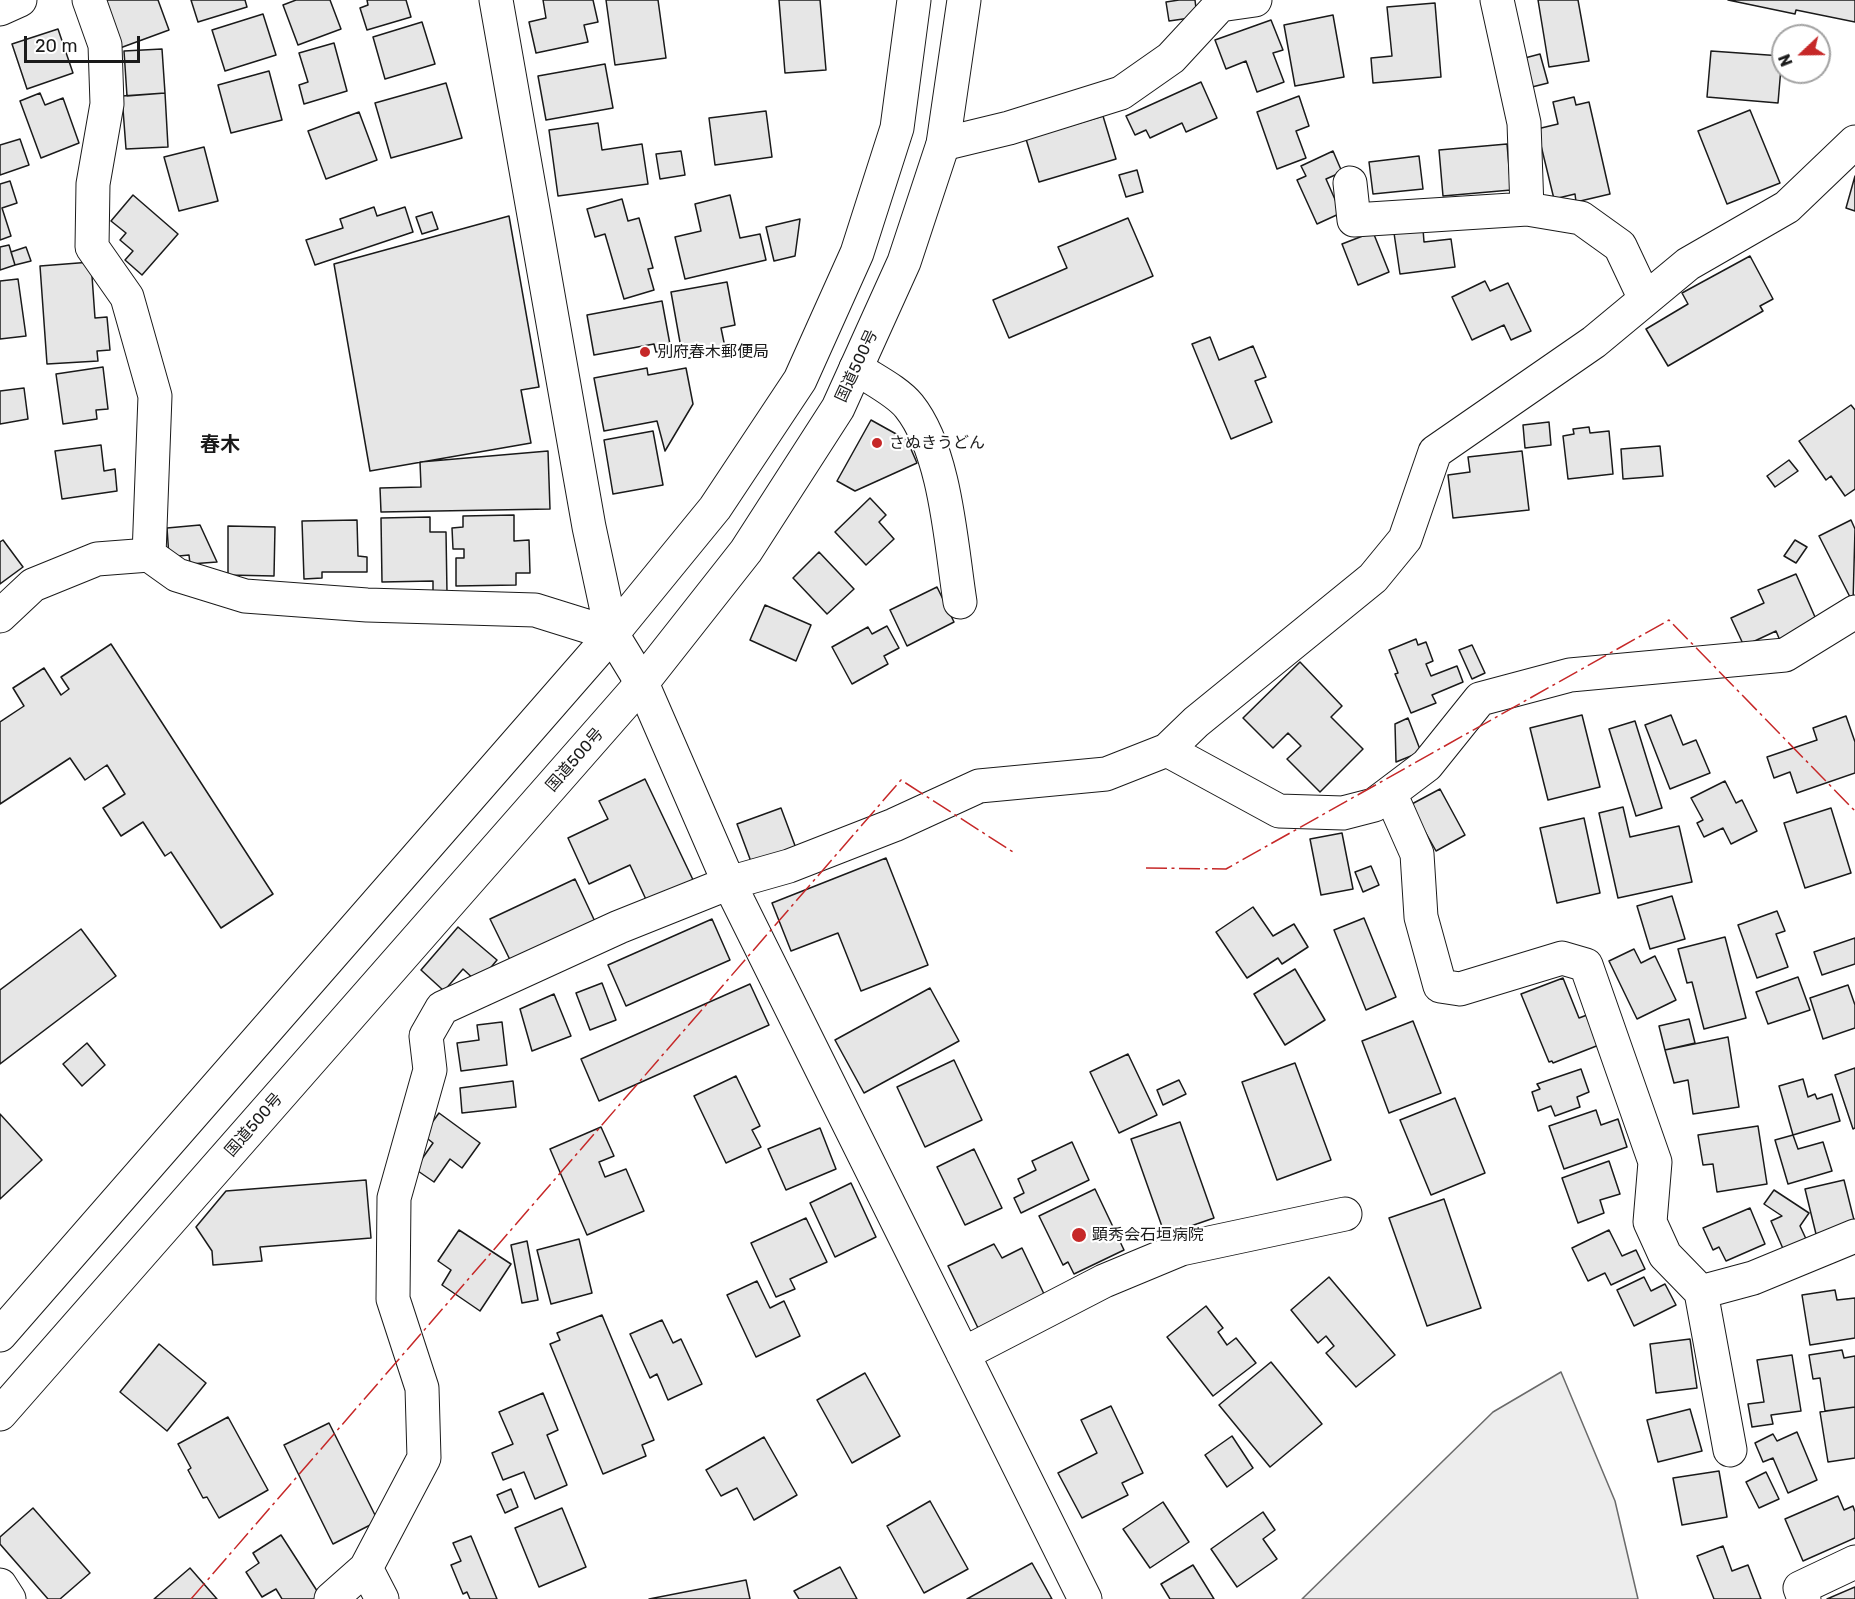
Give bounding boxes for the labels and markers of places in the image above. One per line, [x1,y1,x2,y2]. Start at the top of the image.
place label: 別府春木郵便局 [657,342,769,362]
marker: 別府春木郵便局 [638,345,652,359]
place label: さぬきうどん [889,433,985,453]
marker: さぬきうどん [870,436,884,450]
place label: 顕秀会石垣病院 [1092,1225,1204,1245]
marker: 顕秀会石垣病院 [1070,1226,1088,1244]

